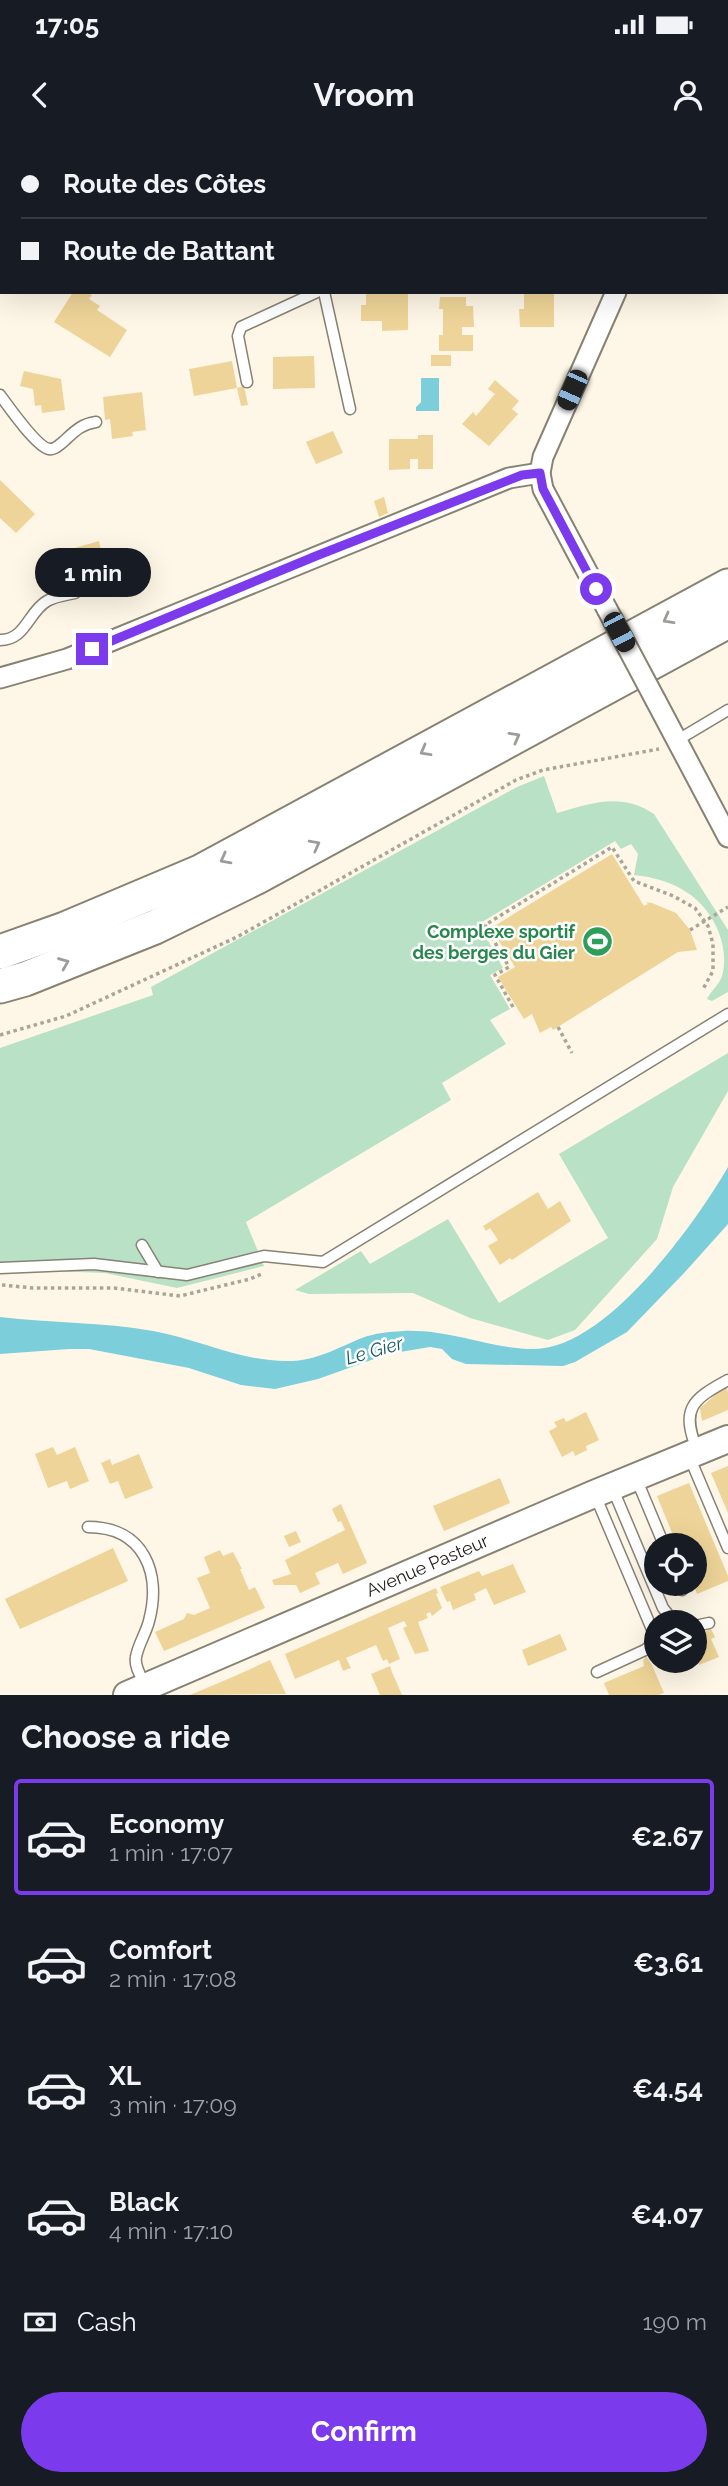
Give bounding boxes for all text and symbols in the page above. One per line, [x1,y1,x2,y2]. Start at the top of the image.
text: 17:05 [35,10,99,40]
icon: back [21,76,59,114]
text: Vroom [313,76,415,113]
icon: person [669,76,707,114]
text: Route des Côtes [63,169,266,199]
text: Route de Battant [63,236,275,266]
car [554,367,591,413]
callout: 1 min [34,547,150,596]
text: 1 min [64,559,122,586]
route start [580,573,612,605]
car [600,609,639,655]
one-way arrow [663,610,675,624]
route end [76,633,108,665]
one-way arrow [508,732,521,745]
one-way arrow [420,743,432,756]
one-way arrow [308,840,321,853]
one-way arrow [220,851,232,864]
place label: Complexe sportif des berges du Gier [412,921,576,963]
sports icon: Complexe sportif des berges du Gier [581,925,615,959]
one-way arrow [58,958,70,972]
water label: Le Gier [343,1331,407,1369]
street label: Avenue Pasteur [363,1529,492,1601]
map controls [644,1533,707,1673]
button: locate [644,1533,707,1596]
button: layers [644,1610,707,1673]
text: Choose a ride [21,1718,230,1755]
icon: car [25,1806,88,1869]
text: Economy [109,1809,224,1839]
text: €2.67 [631,1822,703,1852]
text: 1 min · 17:07 [109,1839,233,1866]
icon: car [25,1932,88,1995]
text: Comfort [109,1935,212,1965]
text: €3.61 [633,1948,703,1978]
text: 2 min · 17:08 [109,1965,237,1992]
icon: car [25,2058,88,2121]
text: XL [109,2061,141,2091]
text: €4.54 [632,2074,703,2104]
text: 3 min · 17:09 [109,2091,237,2118]
icon: car [25,2184,88,2247]
text: Black [109,2187,179,2217]
text: €4.07 [631,2200,703,2230]
text: 4 min · 17:10 [109,2217,233,2244]
icon: cash [21,2303,59,2341]
text: Cash [77,2307,137,2337]
text: 190 m [643,2308,707,2335]
button: Confirm [21,2392,707,2472]

